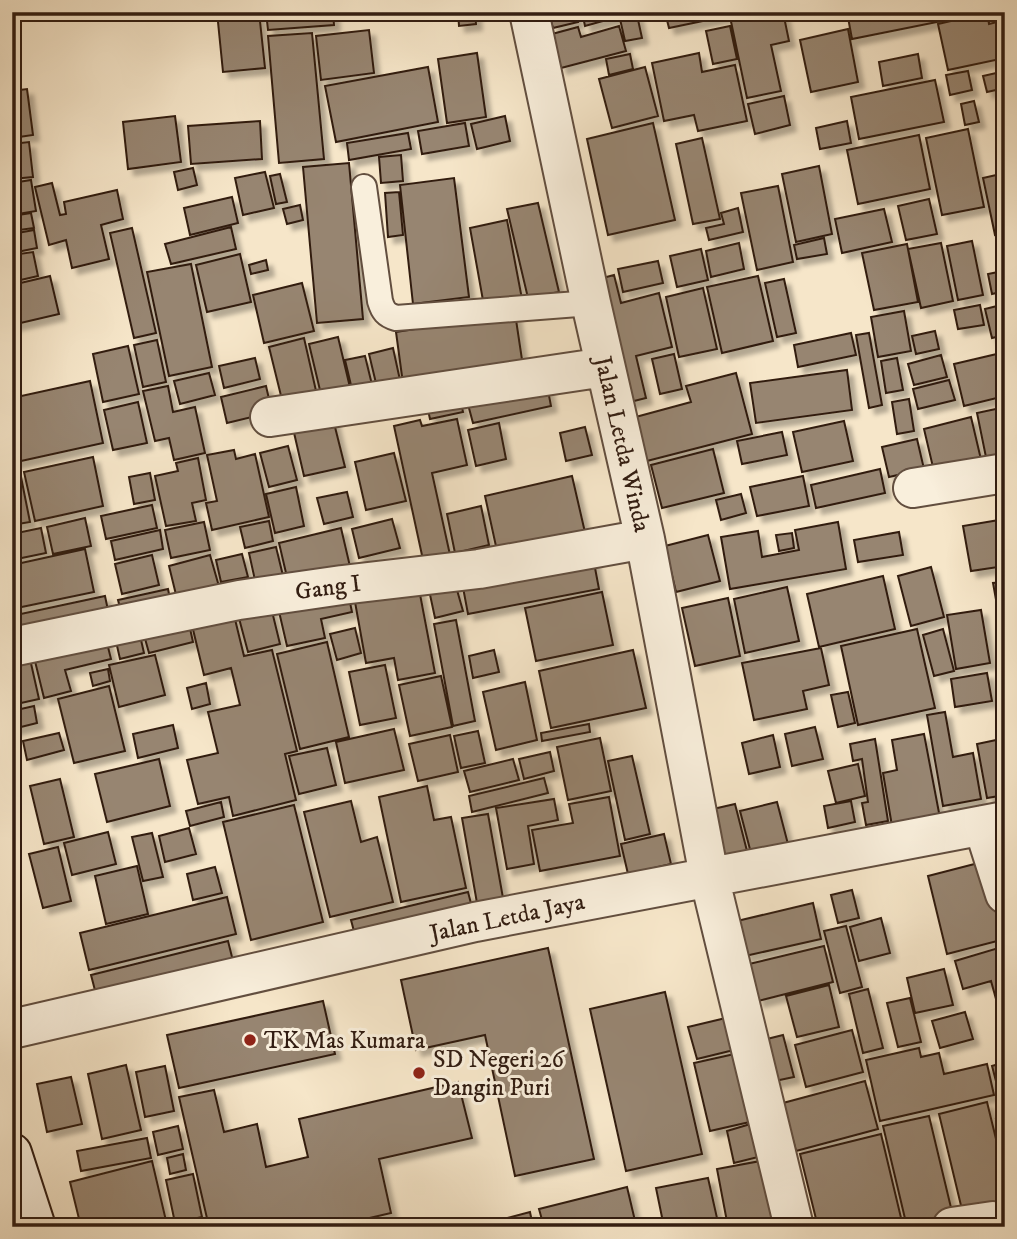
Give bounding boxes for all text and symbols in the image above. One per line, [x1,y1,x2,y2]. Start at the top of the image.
street label: Jalan Letda Winda [587,352,657,536]
street label: Gang I [293,569,363,607]
street label: Jalan Letda Jaya [425,887,588,949]
place label: TK Mas Kumara [264,1026,426,1056]
marker: TK Mas Kumara [242,1032,258,1048]
place label: SD Negeri 26 Dangin Puri [433,1045,565,1103]
marker: SD Negeri 26 Dangin Puri [411,1065,427,1081]

